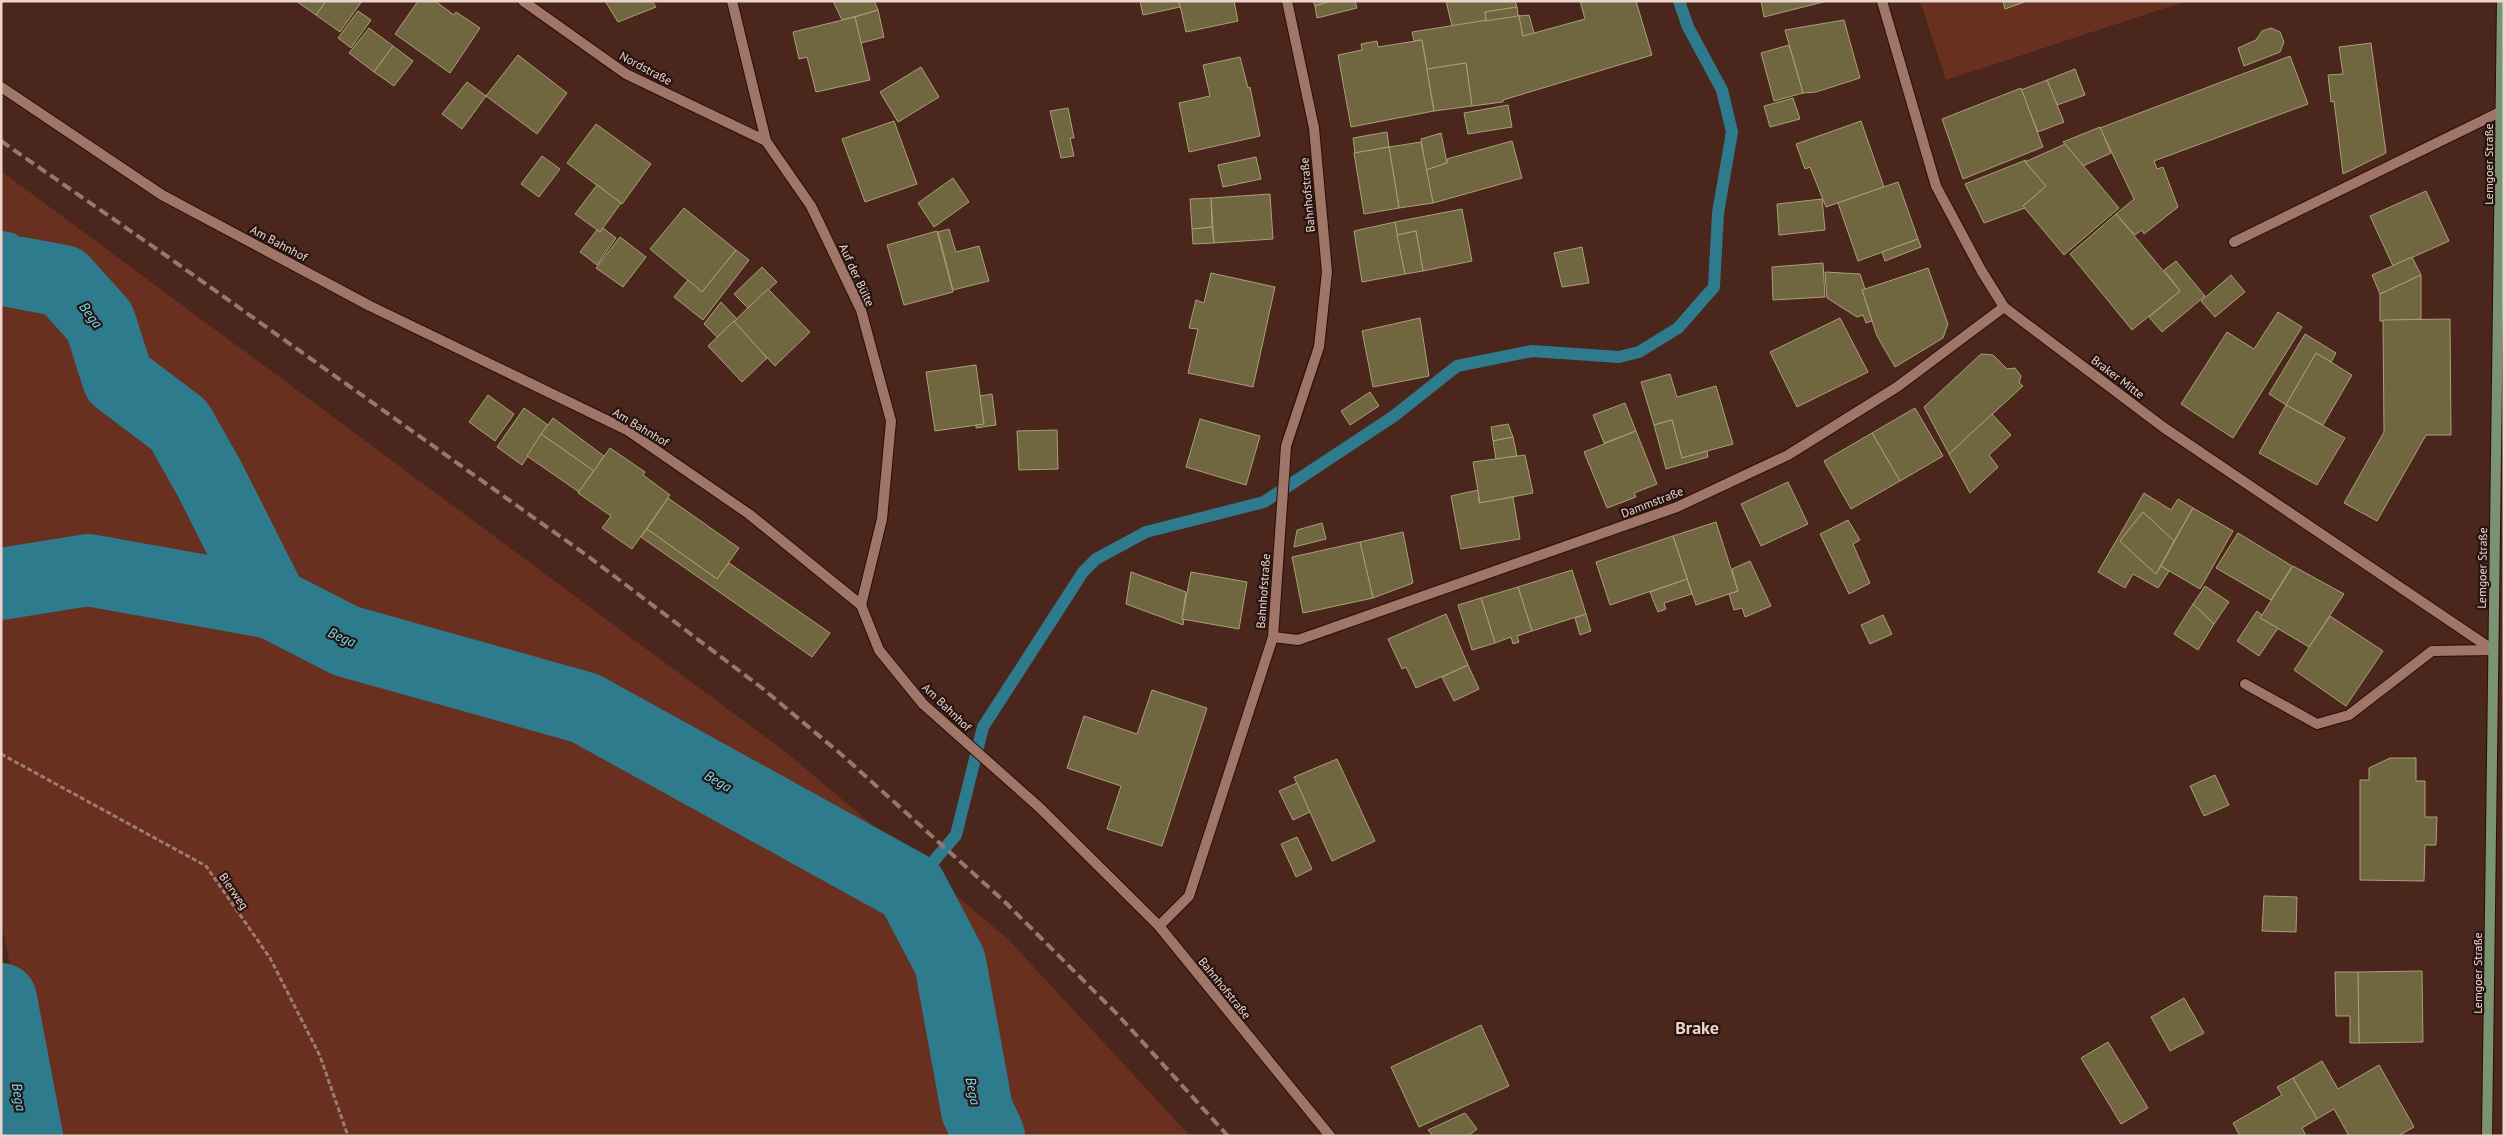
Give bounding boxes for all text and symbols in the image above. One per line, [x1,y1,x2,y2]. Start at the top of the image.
street label: Nordstraße [617,48,675,88]
street label: Lemgoer Straße [2481,123,2496,205]
street label: Bahnhofstraße [1296,157,1318,233]
street label: Am Bahnhof [248,222,311,265]
street label: Auf der Bülte [836,241,878,309]
water label: Bega [75,298,107,332]
street label: Braker Mitte [2088,352,2148,402]
street label: Am Bahnhof [610,404,673,450]
street label: Dammstraße [1619,483,1685,521]
street label: Lemgoer Straße [2474,527,2490,609]
street label: Bahnhofstraße [1253,553,1273,629]
water label: Bega [326,623,359,651]
street label: Am Bahnhof [919,680,976,735]
water label: Bega [701,766,735,796]
street label: Bierweg [216,870,252,912]
street label: Lemgoer Straße [2470,932,2485,1014]
street label: Bahnhofstraße [1196,954,1254,1022]
district label: Brake [1675,1016,1719,1039]
water label: Bega [961,1075,985,1107]
water label: Bega [8,1082,30,1113]

